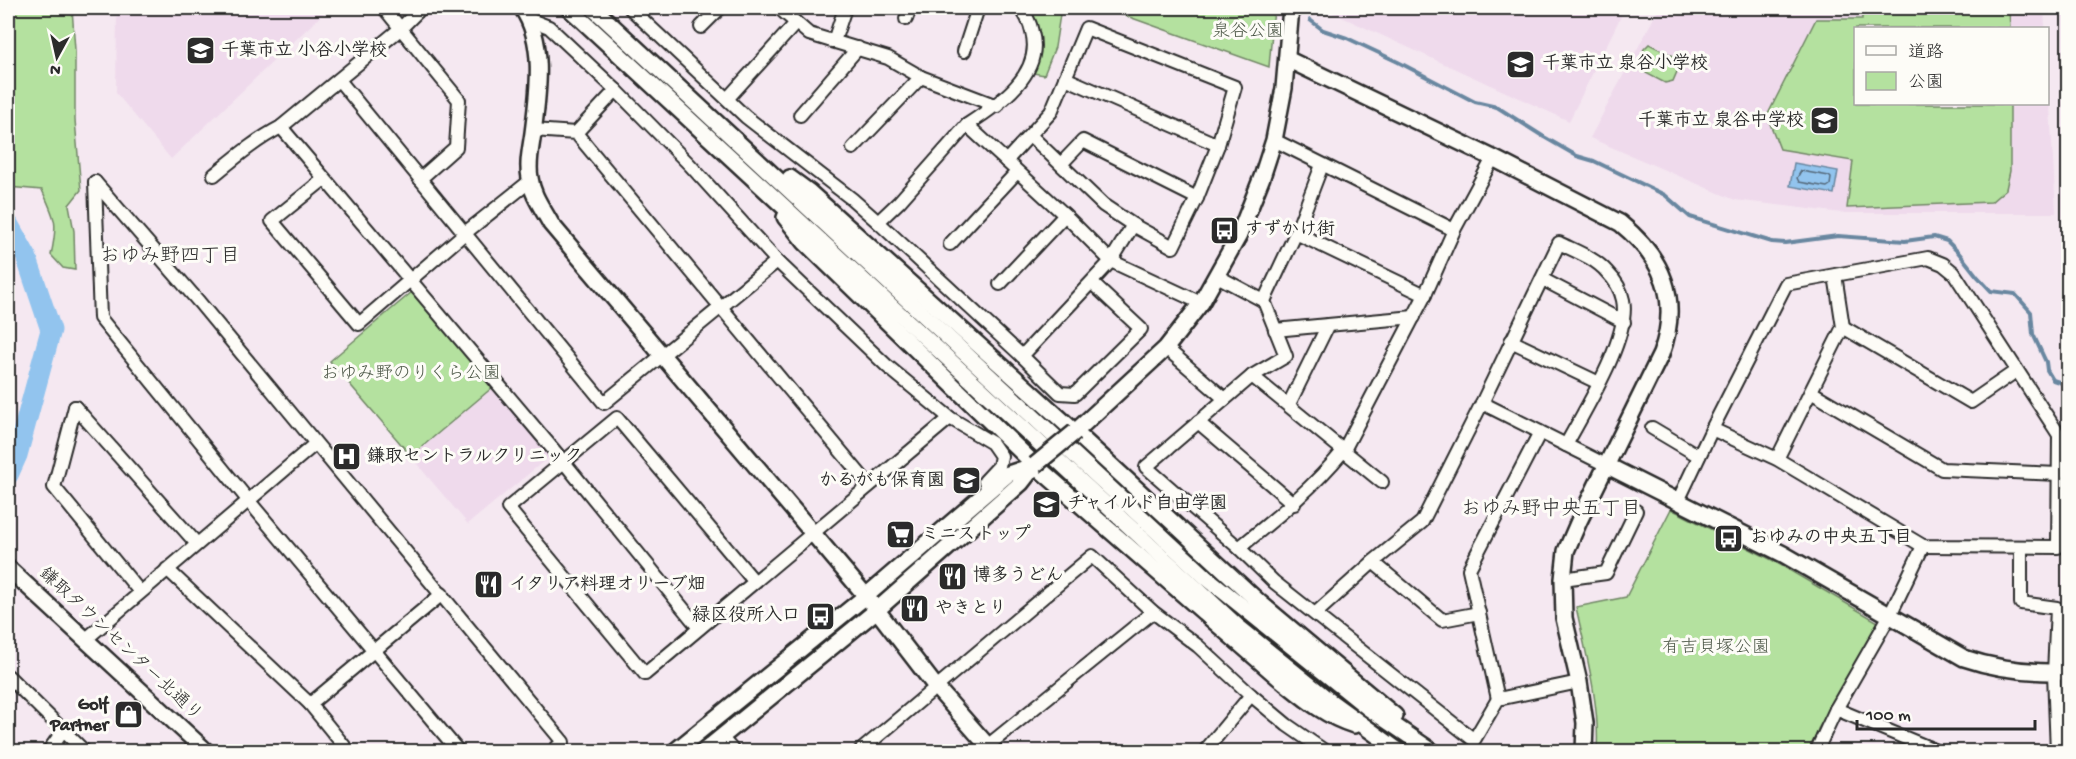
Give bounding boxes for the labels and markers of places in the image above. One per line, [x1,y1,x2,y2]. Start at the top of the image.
school or university icon: 千葉市立 小谷小学校 [184,35,216,67]
place label: 千葉市立 小谷小学校 [221,40,387,62]
school or university icon: 千葉市立 泉谷小学校 [1505,48,1537,80]
place label: 千葉市立 泉谷小学校 [1542,53,1708,75]
school or university icon: 千葉市立 泉谷中学校 [1809,105,1841,137]
place label: 千葉市立 泉谷中学校 [1638,110,1804,132]
bus stop icon: すずかけ街 [1208,214,1240,246]
place label: すずかけ街 [1245,219,1335,241]
hospital icon: 鎌取セントラルクリニック [330,441,362,473]
place label: 鎌取セントラルクリニック [367,446,582,468]
school or university icon: かるがも保育園 [950,465,982,497]
place label: かるがも保育園 [819,470,945,492]
school or university icon: チャイルド自由学園 [1030,488,1062,520]
place label: チャイルド自由学園 [1067,493,1228,515]
supermarket icon: ミニストップ [884,519,916,551]
bus stop icon: おゆみの中央五丁目 [1713,522,1745,554]
place label: ミニストップ [921,524,1031,546]
place label: おゆみの中央五丁目 [1750,527,1912,549]
restaurant icon: 博多うどん [936,560,968,592]
place label: 博多うどん [973,565,1064,587]
restaurant icon: イタリア料理オリーブ畑 [472,569,504,601]
place label: イタリア料理オリーブ畑 [509,574,706,596]
restaurant icon: やきとり [898,593,930,625]
place label: やきとり [935,599,1007,620]
bus stop icon: 緑区役所入口 [805,600,837,632]
place label: 緑区役所入口 [692,605,800,627]
place label: Golf Partner [49,695,111,737]
shop icon: Golf Partner [113,699,145,731]

